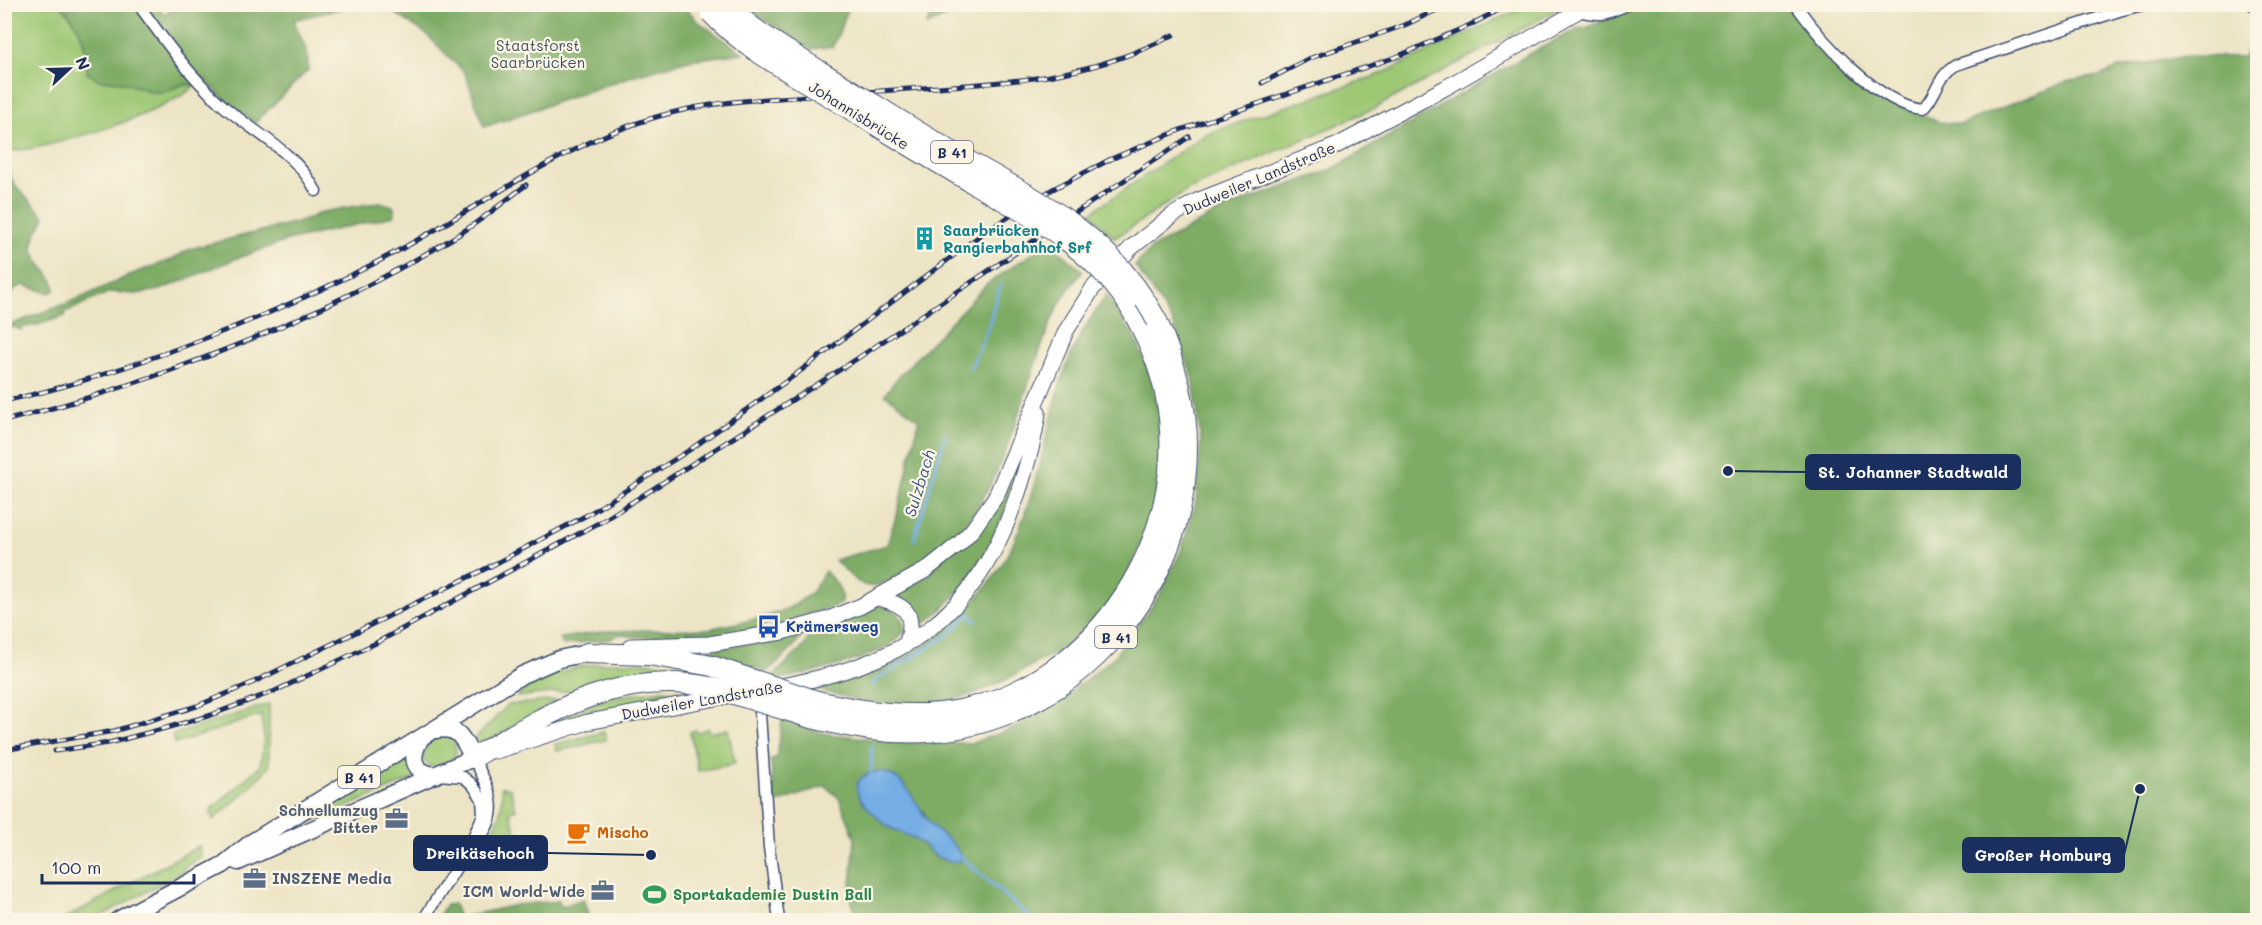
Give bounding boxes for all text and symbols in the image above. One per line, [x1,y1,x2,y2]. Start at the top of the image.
park label: Staatsforst Saarbrücken [491,35,585,72]
north arrow [39,39,99,99]
text: N [71,54,95,73]
street label: Johannisbrücke [805,76,913,154]
street label: Dudweiler Landstraße [1180,137,1338,219]
road number: B 41 [931,141,973,163]
place label: Saarbrücken Rangierbahnhof Srf [943,220,1092,257]
building icon: Saarbrücken Rangierbahnhof Srf [912,226,938,252]
water label: Sulzbach [899,447,939,519]
callout: St. Johanner Stadtwald [1806,455,2020,489]
text: St. Johanner Stadtwald [1818,461,2008,482]
bus stop icon: Krämersweg [755,613,781,639]
place label: Krämersweg [786,616,879,636]
road number: B 41 [1095,626,1137,648]
street label: Dudweiler Landstraße [620,676,784,724]
road number: B 41 [338,766,380,788]
place label: Schnellumzug Bitter [279,800,378,837]
office icon: Schnellumzug Bitter [383,806,409,832]
cafe icon: Mischo [566,819,592,845]
place label: Mischo [597,822,649,842]
callout: Dreikäsehoch [414,836,547,870]
callout: Großer Homburg [1963,838,2124,872]
text: Dreikäsehoch [426,842,534,863]
text: Großer Homburg [1975,844,2111,865]
scale bar [42,847,194,885]
text: 100 m [51,855,101,879]
office icon: INSZENE Media [241,865,267,891]
place label: INSZENE Media [272,868,392,888]
office icon: ICM World-Wide [590,878,616,904]
place label: ICM World-Wide [463,881,585,901]
sports icon: Sportakademie Dustin Ball [642,881,668,907]
place label: Sportakademie Dustin Ball [673,884,872,904]

